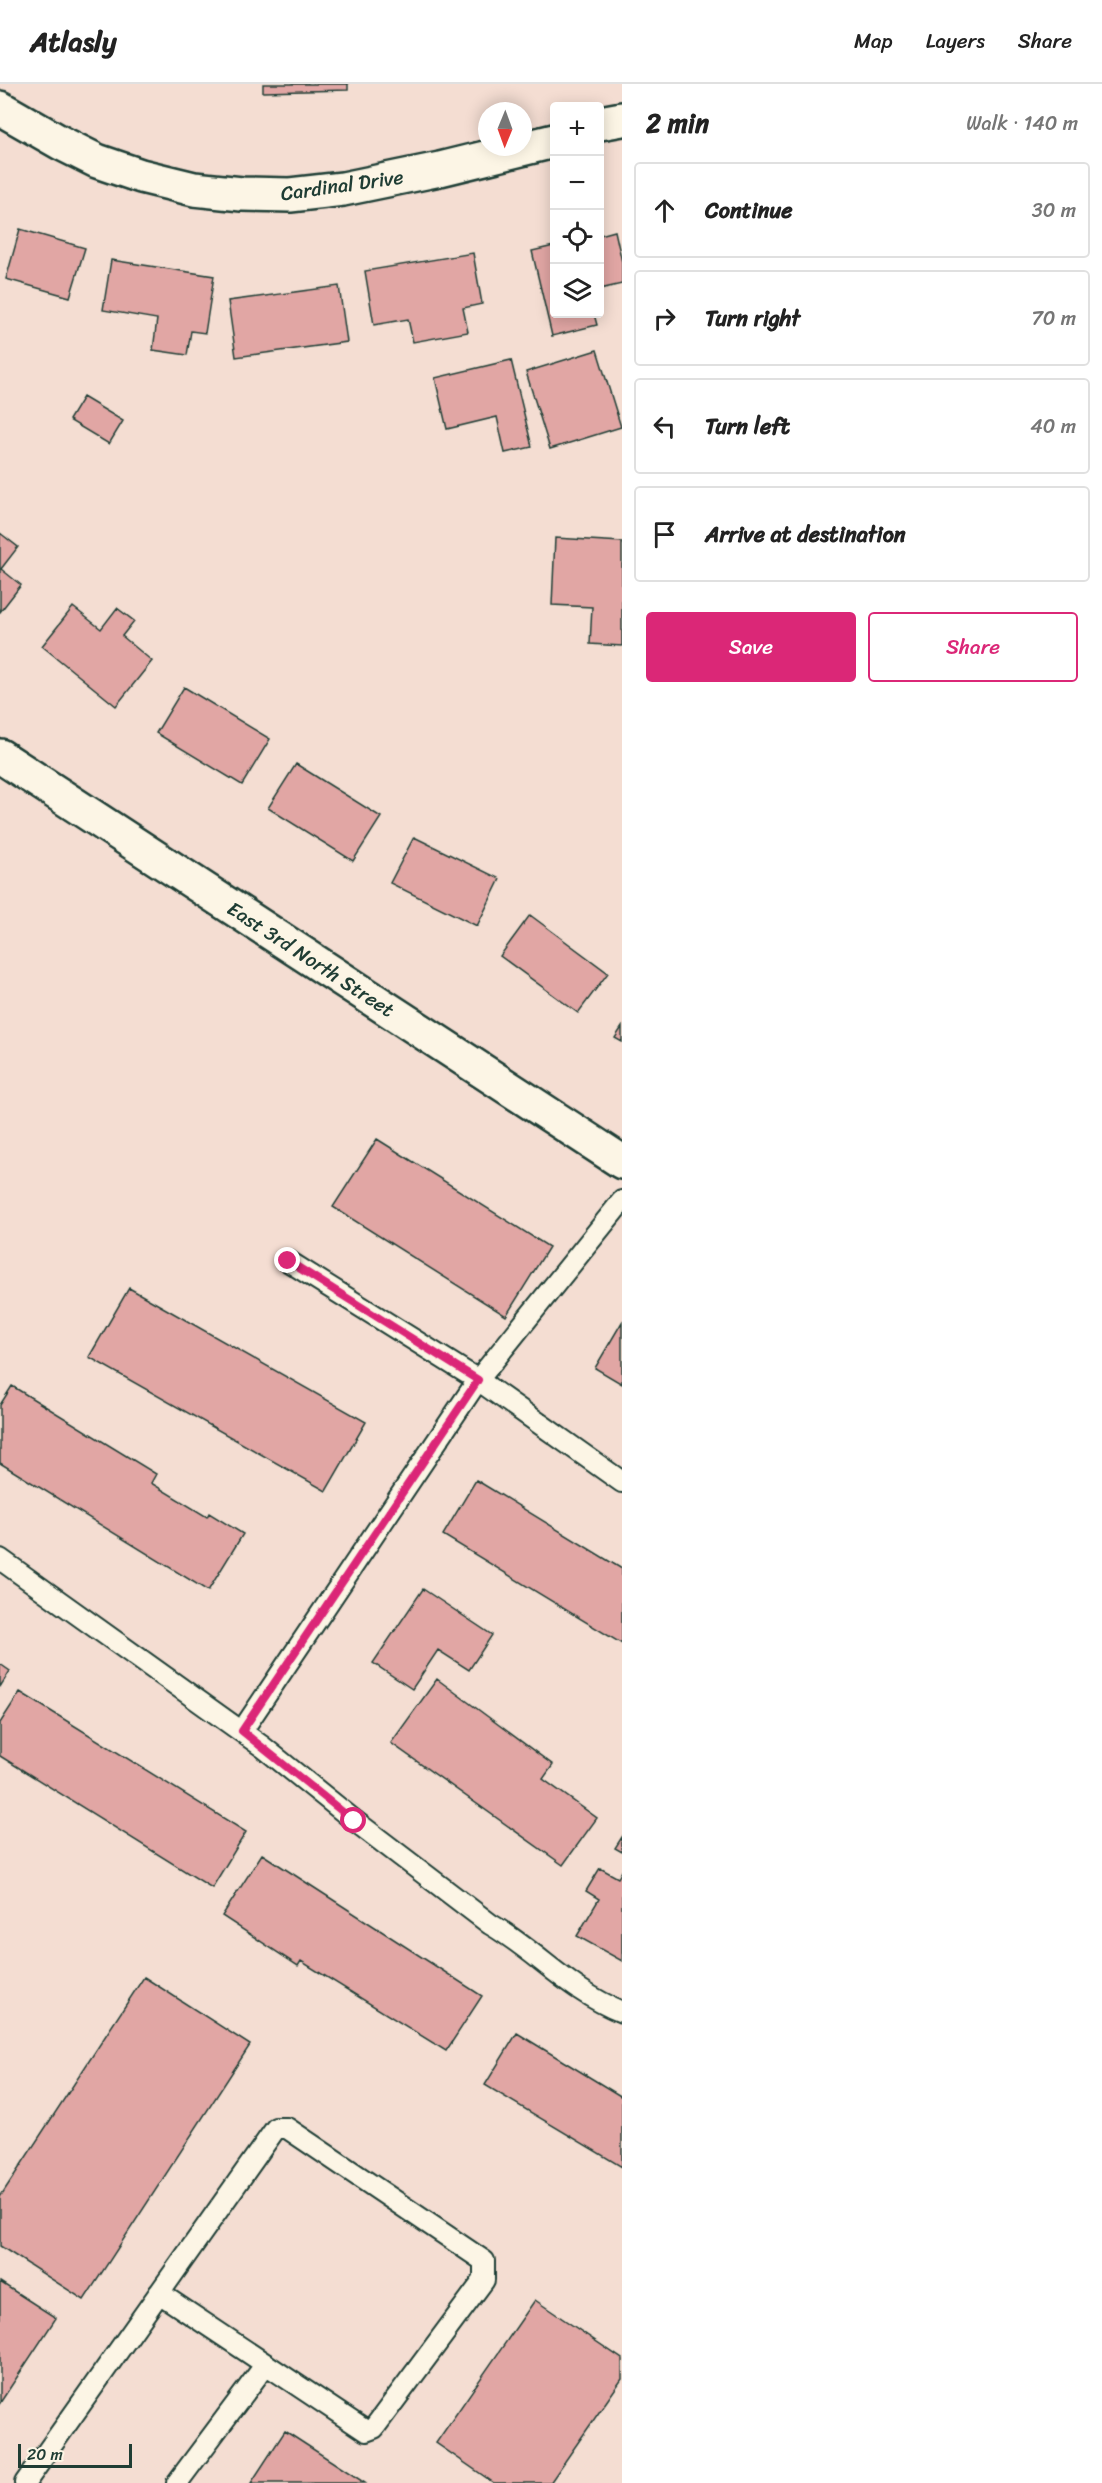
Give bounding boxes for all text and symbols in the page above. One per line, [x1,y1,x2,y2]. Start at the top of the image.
text: Atlasly [30,17,117,66]
text: Map [854,22,893,60]
text: Layers [926,22,985,60]
text: Share [1018,22,1072,60]
text: 2 min [646,100,709,146]
north arrow [478,102,532,156]
map controls [550,102,604,318]
button: + [550,102,604,156]
text: Walk · 140 m [966,106,1078,141]
button: − [550,156,604,210]
street label: Cardinal Drive [278,160,406,211]
text: Continue [705,191,793,230]
text: 30 m [1032,193,1076,228]
icon: ahead [648,194,681,227]
button: locate [550,210,604,264]
button: layers [550,264,604,318]
text: Turn right [705,299,800,338]
text: 70 m [1031,301,1076,336]
icon: right [648,302,681,335]
text: Turn left [705,407,790,446]
text: 40 m [1030,409,1076,444]
icon: left [648,410,681,443]
text: Arrive at destination [705,515,906,554]
icon: arrive [648,518,681,551]
button: Save [646,612,856,682]
button: Share [868,612,1078,682]
street label: East 3rd North Street [220,892,402,1027]
route end [274,1247,300,1273]
route start [340,1807,366,1833]
text: 20 m [27,2440,63,2469]
scale bar [18,2441,132,2468]

